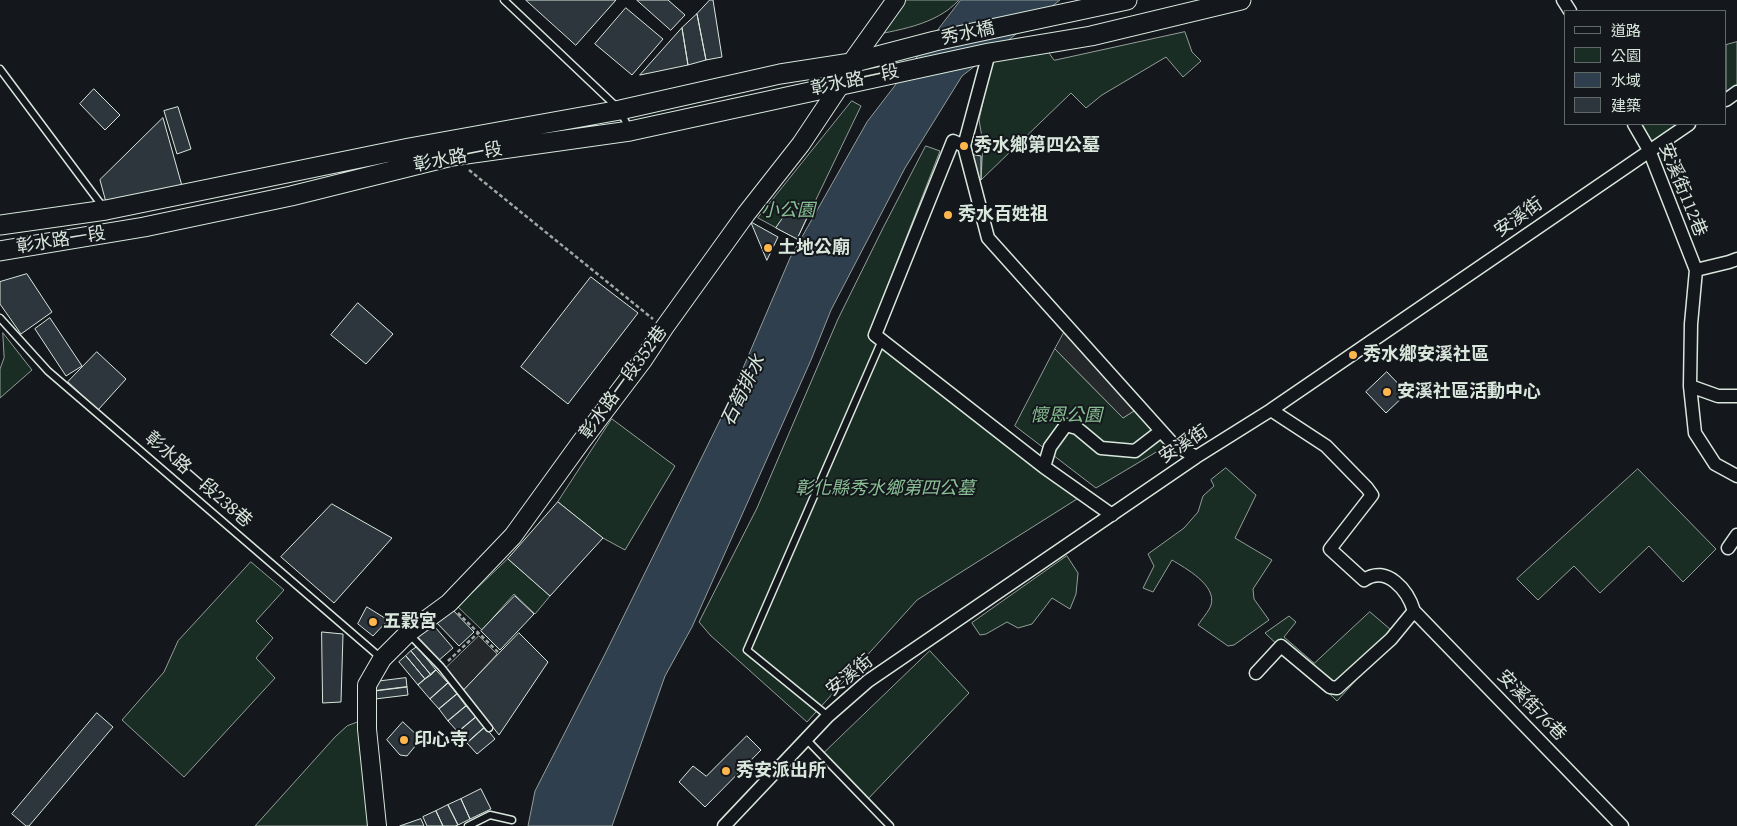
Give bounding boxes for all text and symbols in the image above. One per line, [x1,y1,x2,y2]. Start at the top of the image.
legend [1564,10,1727,125]
street label: 秀水橋 [939,18,997,50]
text: 道路 [1611,20,1641,41]
text: 公園 [1611,45,1641,66]
street label: 彰水路一段 [809,61,901,101]
text: 水域 [1611,70,1641,91]
text: 建築 [1611,95,1641,116]
place label: 秀水鄉第四公墓 [974,135,1100,157]
street label: 彰水路一段 [412,139,504,177]
marker: 秀水鄉第四公墓 [958,140,970,152]
street label: 安溪街112巷 [1653,140,1711,240]
street label: 安溪街 [1491,194,1547,242]
park label: 小公園 [761,200,815,222]
place label: 秀水百姓祖 [958,204,1048,226]
marker: 秀水百姓祖 [942,209,954,221]
street label: 彰水路一段 [15,223,107,259]
place label: 土地公廟 [778,237,850,259]
marker: 土地公廟 [762,242,774,254]
street label: 彰水路一段352巷 [576,322,672,444]
place label: 秀水鄉安溪社區 [1363,344,1489,366]
marker: 秀水鄉安溪社區 [1347,349,1359,361]
water label: 石筍排水 [717,352,771,430]
place label: 安溪社區活動中心 [1397,381,1541,403]
marker: 安溪社區活動中心 [1381,386,1393,398]
park label: 懷恩公園 [1030,405,1102,427]
street label: 安溪街 [1155,421,1213,469]
street label: 彰水路一段238巷 [140,428,256,532]
park label: 彰化縣秀水鄉第四公墓 [795,478,975,500]
place label: 五穀宮 [383,611,437,633]
marker: 五穀宮 [367,616,379,628]
street label: 安溪街 [822,651,878,701]
street label: 安溪街76巷 [1492,666,1570,746]
place label: 印心寺 [414,729,468,751]
marker: 印心寺 [398,734,410,746]
place label: 秀安派出所 [736,760,826,782]
marker: 秀安派出所 [720,765,732,777]

